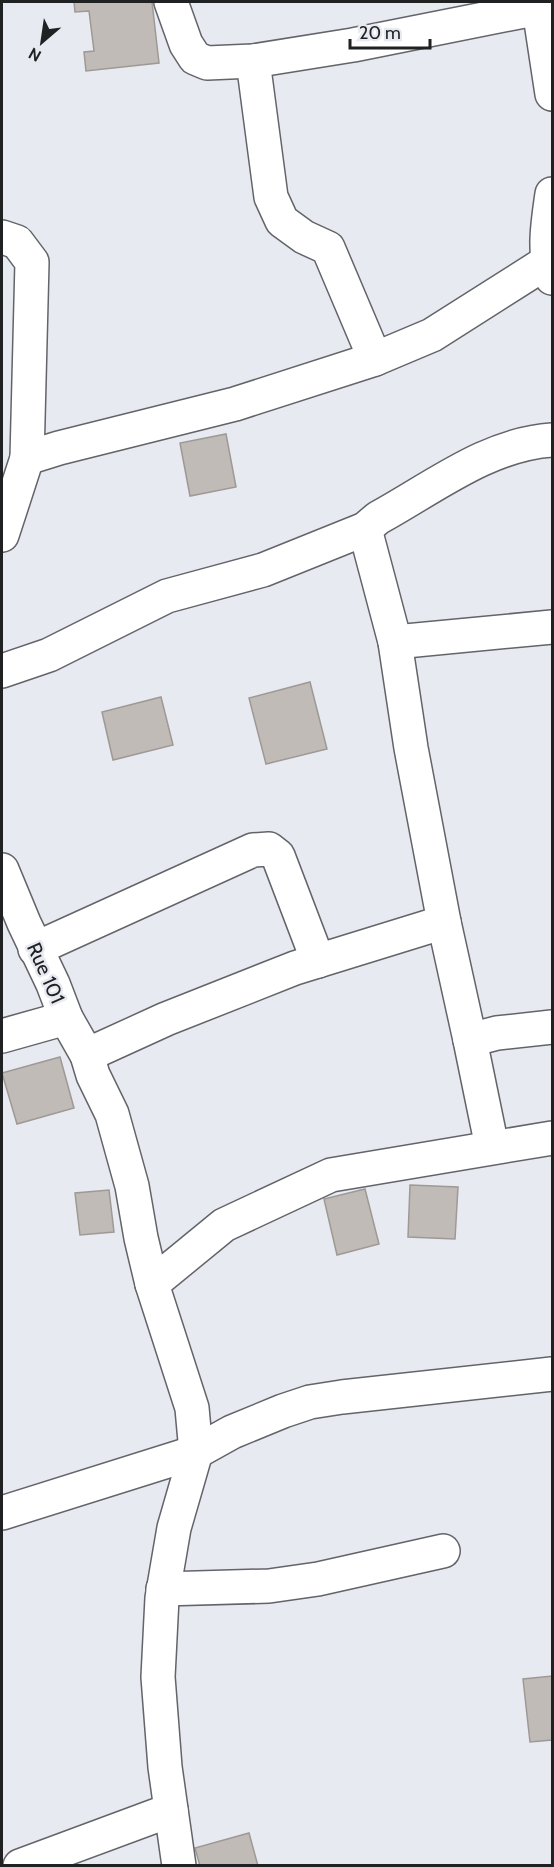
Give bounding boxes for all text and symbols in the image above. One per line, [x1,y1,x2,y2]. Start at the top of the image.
north arrow [12,12,72,72]
scale bar [350,12,430,50]
text: 20 m [359,22,401,44]
text: N [25,44,45,66]
street label: Rue 101 [22,939,70,1007]

